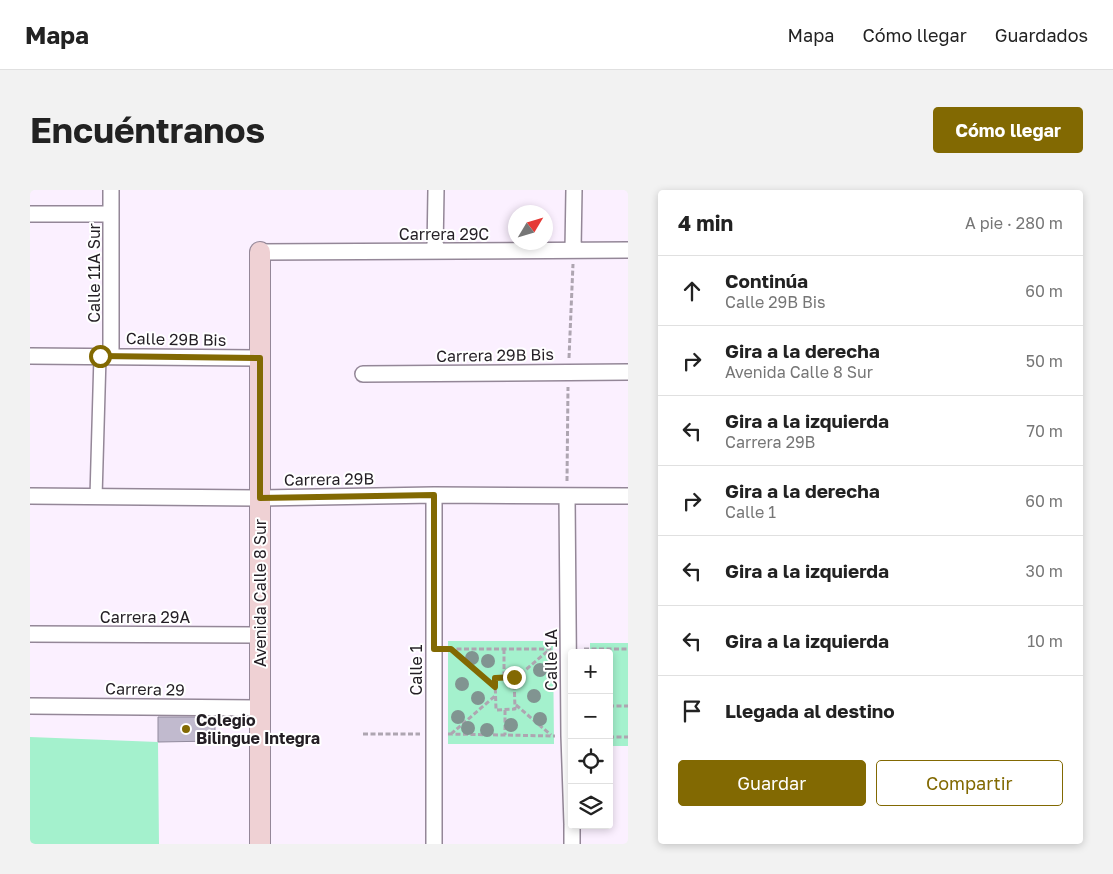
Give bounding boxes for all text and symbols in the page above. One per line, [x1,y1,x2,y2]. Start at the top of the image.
text: Mapa [25,20,89,49]
text: Mapa [788,24,834,46]
text: Cómo llegar [862,24,967,46]
text: Guardados [995,24,1088,46]
button: Cómo llegar [933,107,1083,153]
text: Encuéntranos [30,109,265,151]
north arrow [508,205,553,250]
text: 4 min [678,210,733,236]
text: A pie · 280 m [965,213,1063,233]
street label: Calle 11A Sur [84,223,104,323]
street label: Carrera 29C [399,224,489,244]
text: Continúa [725,269,808,292]
icon: ahead [678,277,706,305]
text: 60 m [1025,281,1063,301]
text: Calle 29B Bis [725,292,825,312]
street label: Calle 29B Bis [126,328,226,350]
text: Gira a la derecha [725,339,880,362]
street label: Carrera 29B Bis [436,344,554,366]
route start [89,345,112,368]
icon: right [678,347,706,375]
text: 50 m [1026,351,1063,371]
text: Avenida Calle 8 Sur [725,362,873,382]
text: Gira a la izquierda [725,409,889,432]
icon: left [678,417,706,445]
text: 70 m [1026,421,1063,441]
text: Carrera 29B [725,432,815,452]
street label: Carrera 29B [284,468,374,490]
text: Gira a la derecha [725,479,880,502]
icon: right [678,487,706,515]
text: 60 m [1025,491,1063,511]
text: Calle 1 [725,502,776,522]
street label: Avenida Calle 8 Sur [250,519,270,667]
icon: left [678,557,706,585]
text: Gira a la izquierda [725,559,889,582]
text: 30 m [1026,561,1063,581]
street label: Carrera 29A [100,607,190,627]
icon: left [678,627,706,655]
street label: Calle 1A [541,629,561,691]
text: Gira a la izquierda [725,629,889,652]
text: 10 m [1027,631,1063,651]
street label: Calle 1 [406,644,426,696]
map controls [568,649,613,829]
button: + [568,649,613,694]
route end [503,666,526,689]
street label: Carrera 29 [105,678,185,700]
button: − [568,694,613,739]
icon: arrive [678,697,706,725]
text: Llegada al destino [725,699,895,722]
place label: Colegio Bilingue Integra [196,710,320,748]
marker: Colegio Bilingue Integra [180,723,192,735]
button: locate [568,739,613,784]
button: Guardar [678,760,866,806]
button: Compartir [876,760,1063,806]
button: layers [568,784,613,829]

